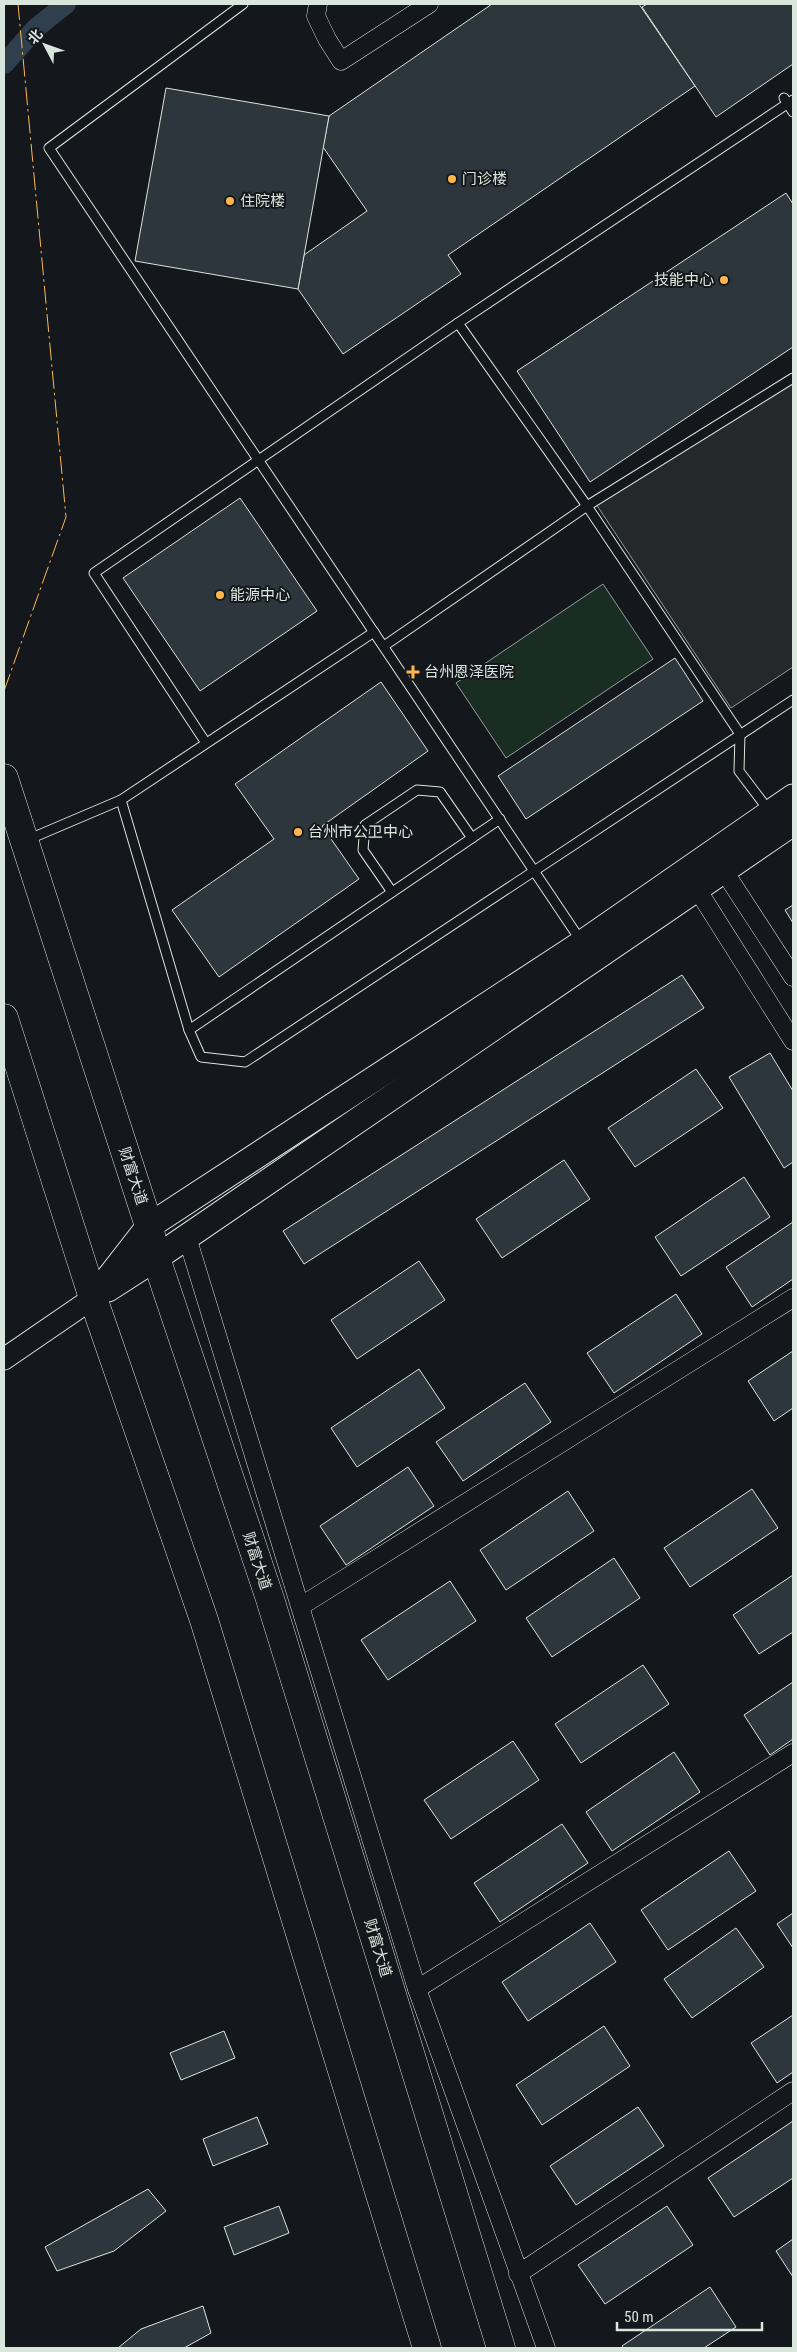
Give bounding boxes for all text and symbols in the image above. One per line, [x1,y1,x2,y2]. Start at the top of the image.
north arrow [20,20,70,70]
text: 北 [25,26,46,47]
place label: 门诊楼 [462,170,507,188]
marker: 门诊楼 [446,173,458,185]
place label: 住院楼 [240,192,285,210]
marker: 住院楼 [224,195,236,207]
place label: 技能中心 [654,271,714,289]
marker: 技能中心 [718,274,730,286]
place label: 能源中心 [230,586,290,604]
marker: 能源中心 [214,589,226,601]
place label: 台州恩泽医院 [424,663,514,681]
marker: 台州恩泽医院 [406,665,420,679]
place label: 台州市公卫中心 [308,823,413,841]
marker: 台州市公卫中心 [292,826,304,838]
street label: 财富大道 [115,1145,151,1207]
street label: 财富大道 [239,1530,275,1592]
street label: 财富大道 [361,1917,395,1979]
scale bar [617,2300,762,2332]
text: 50 m [624,2308,654,2326]

